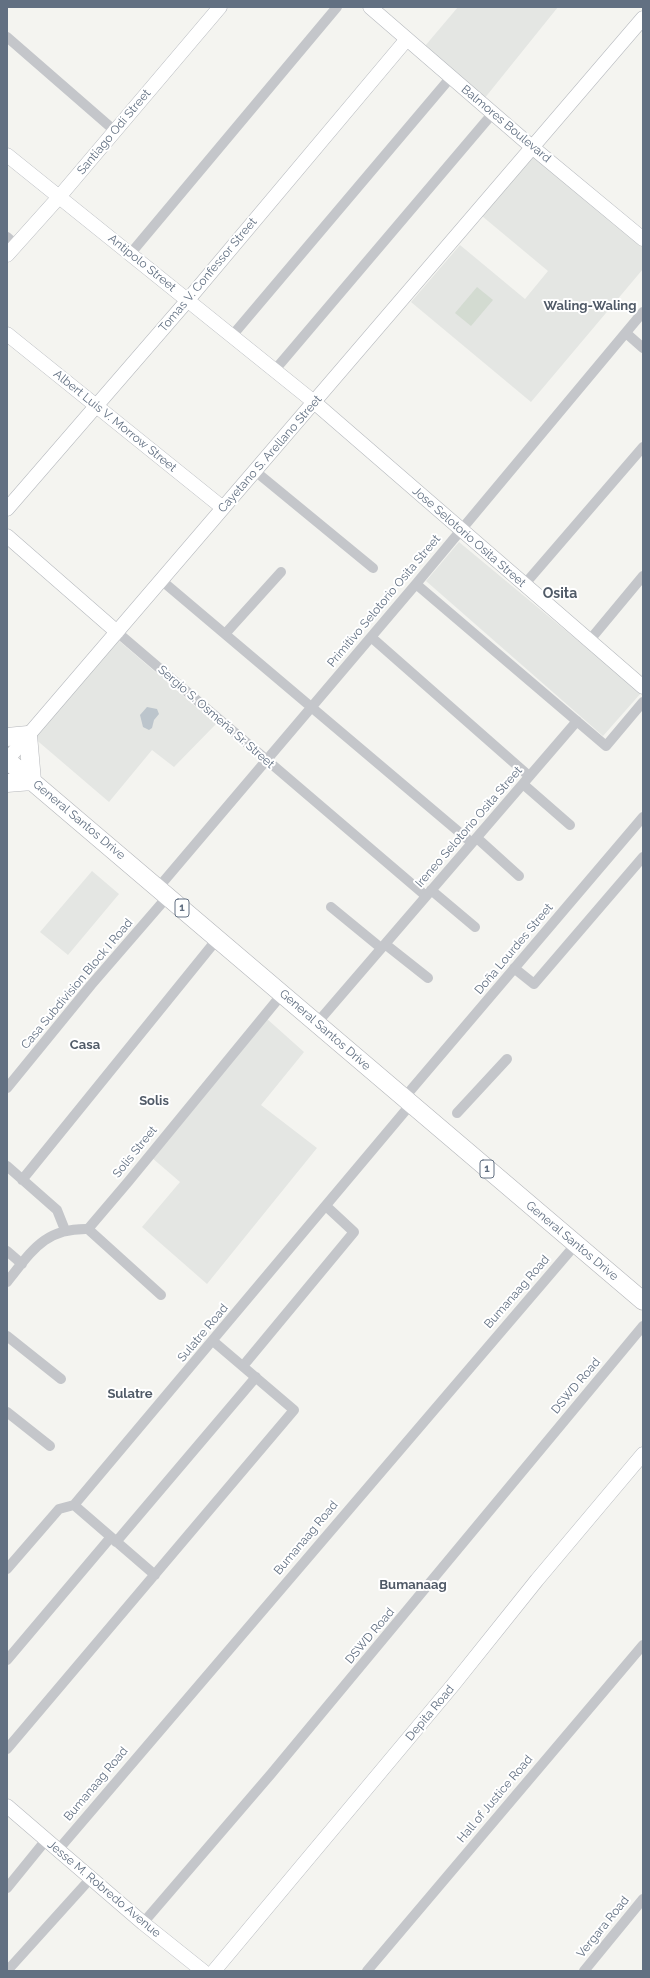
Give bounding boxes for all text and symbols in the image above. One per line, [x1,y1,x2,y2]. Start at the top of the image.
street label: Balmores Boulevard [458,82,554,166]
street label: Santiago Odi Street [74,86,154,178]
street label: Tomas V. Confessor Street [156,215,260,335]
street label: Antipolo Street [105,231,179,295]
district label: Waling-Waling [544,298,636,314]
street label: Albert Luis V. Morrow Street [51,367,179,475]
street label: Cayetano S. Arellano Street [215,392,325,516]
street label: Jose Selotorio Osita Street [409,484,529,590]
street label: Primitivo Selotorio Osita Street [324,532,444,670]
district label: Osita [543,586,577,602]
street label: Sergio S. Osmeña Sr. Street [155,662,277,772]
street label: Ireneo Selotorio Osita Street [413,764,525,890]
street label: General Santos Drive [30,777,128,863]
road number: 1 [175,899,189,917]
street label: Doña Lourdes Street [472,901,556,997]
street label: Casa Subdivision Block I Road [18,916,136,1052]
street label: General Santos Drive [276,987,374,1073]
district label: Casa [70,1037,100,1053]
district label: Solis [139,1093,169,1109]
street label: Solis Street [110,1123,160,1181]
road number: 1 [480,1160,494,1178]
street label: General Santos Drive [523,1198,621,1284]
street label: Bumanaag Road [481,1253,553,1331]
street label: Sulatre Road [175,1301,231,1365]
street label: DSWD Road [548,1355,604,1417]
district label: Sulatre [107,1386,153,1402]
street label: Bumanaag Road [271,1498,341,1578]
district label: Bumanaag [379,1577,447,1593]
street label: DSWD Road [342,1605,398,1667]
street label: Depita Road [403,1682,457,1744]
street label: Bumanaag Road [61,1744,131,1824]
street label: Hall of Justice Road [454,1752,536,1846]
street label: Jesse M. Robredo Avenue [44,1837,164,1941]
street label: Vergara Road [574,1893,632,1961]

